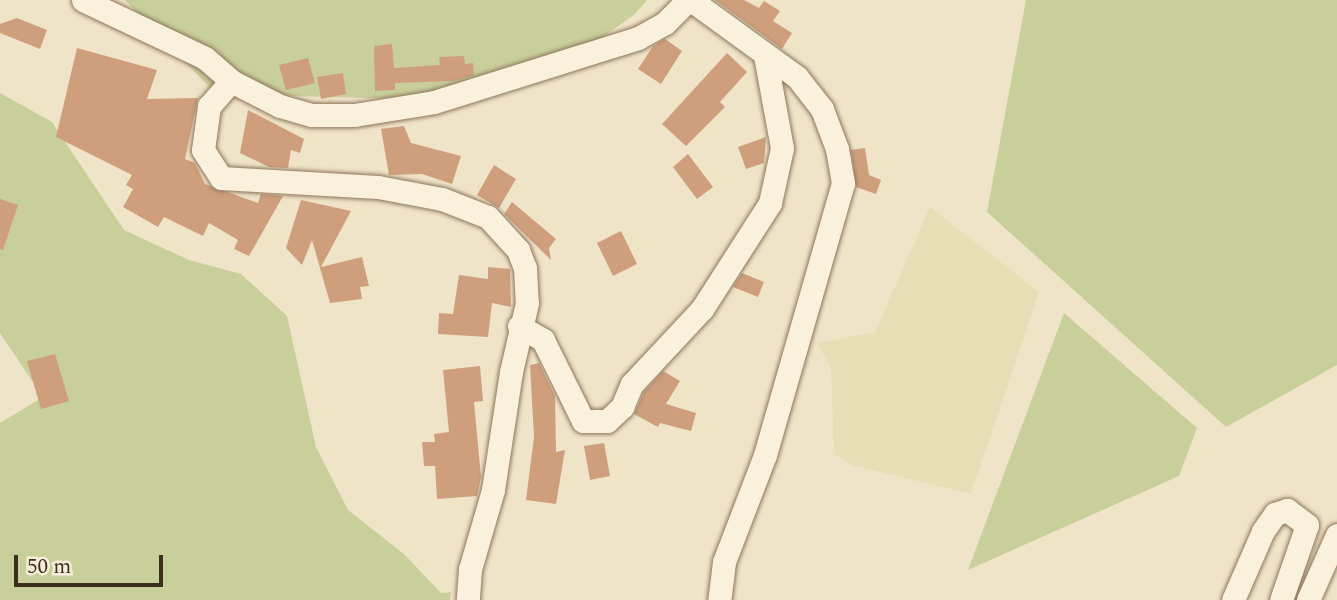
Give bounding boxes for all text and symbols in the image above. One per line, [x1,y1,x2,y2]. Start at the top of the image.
scale bar [18,540,166,584]
text: 50 m [27,551,71,583]

